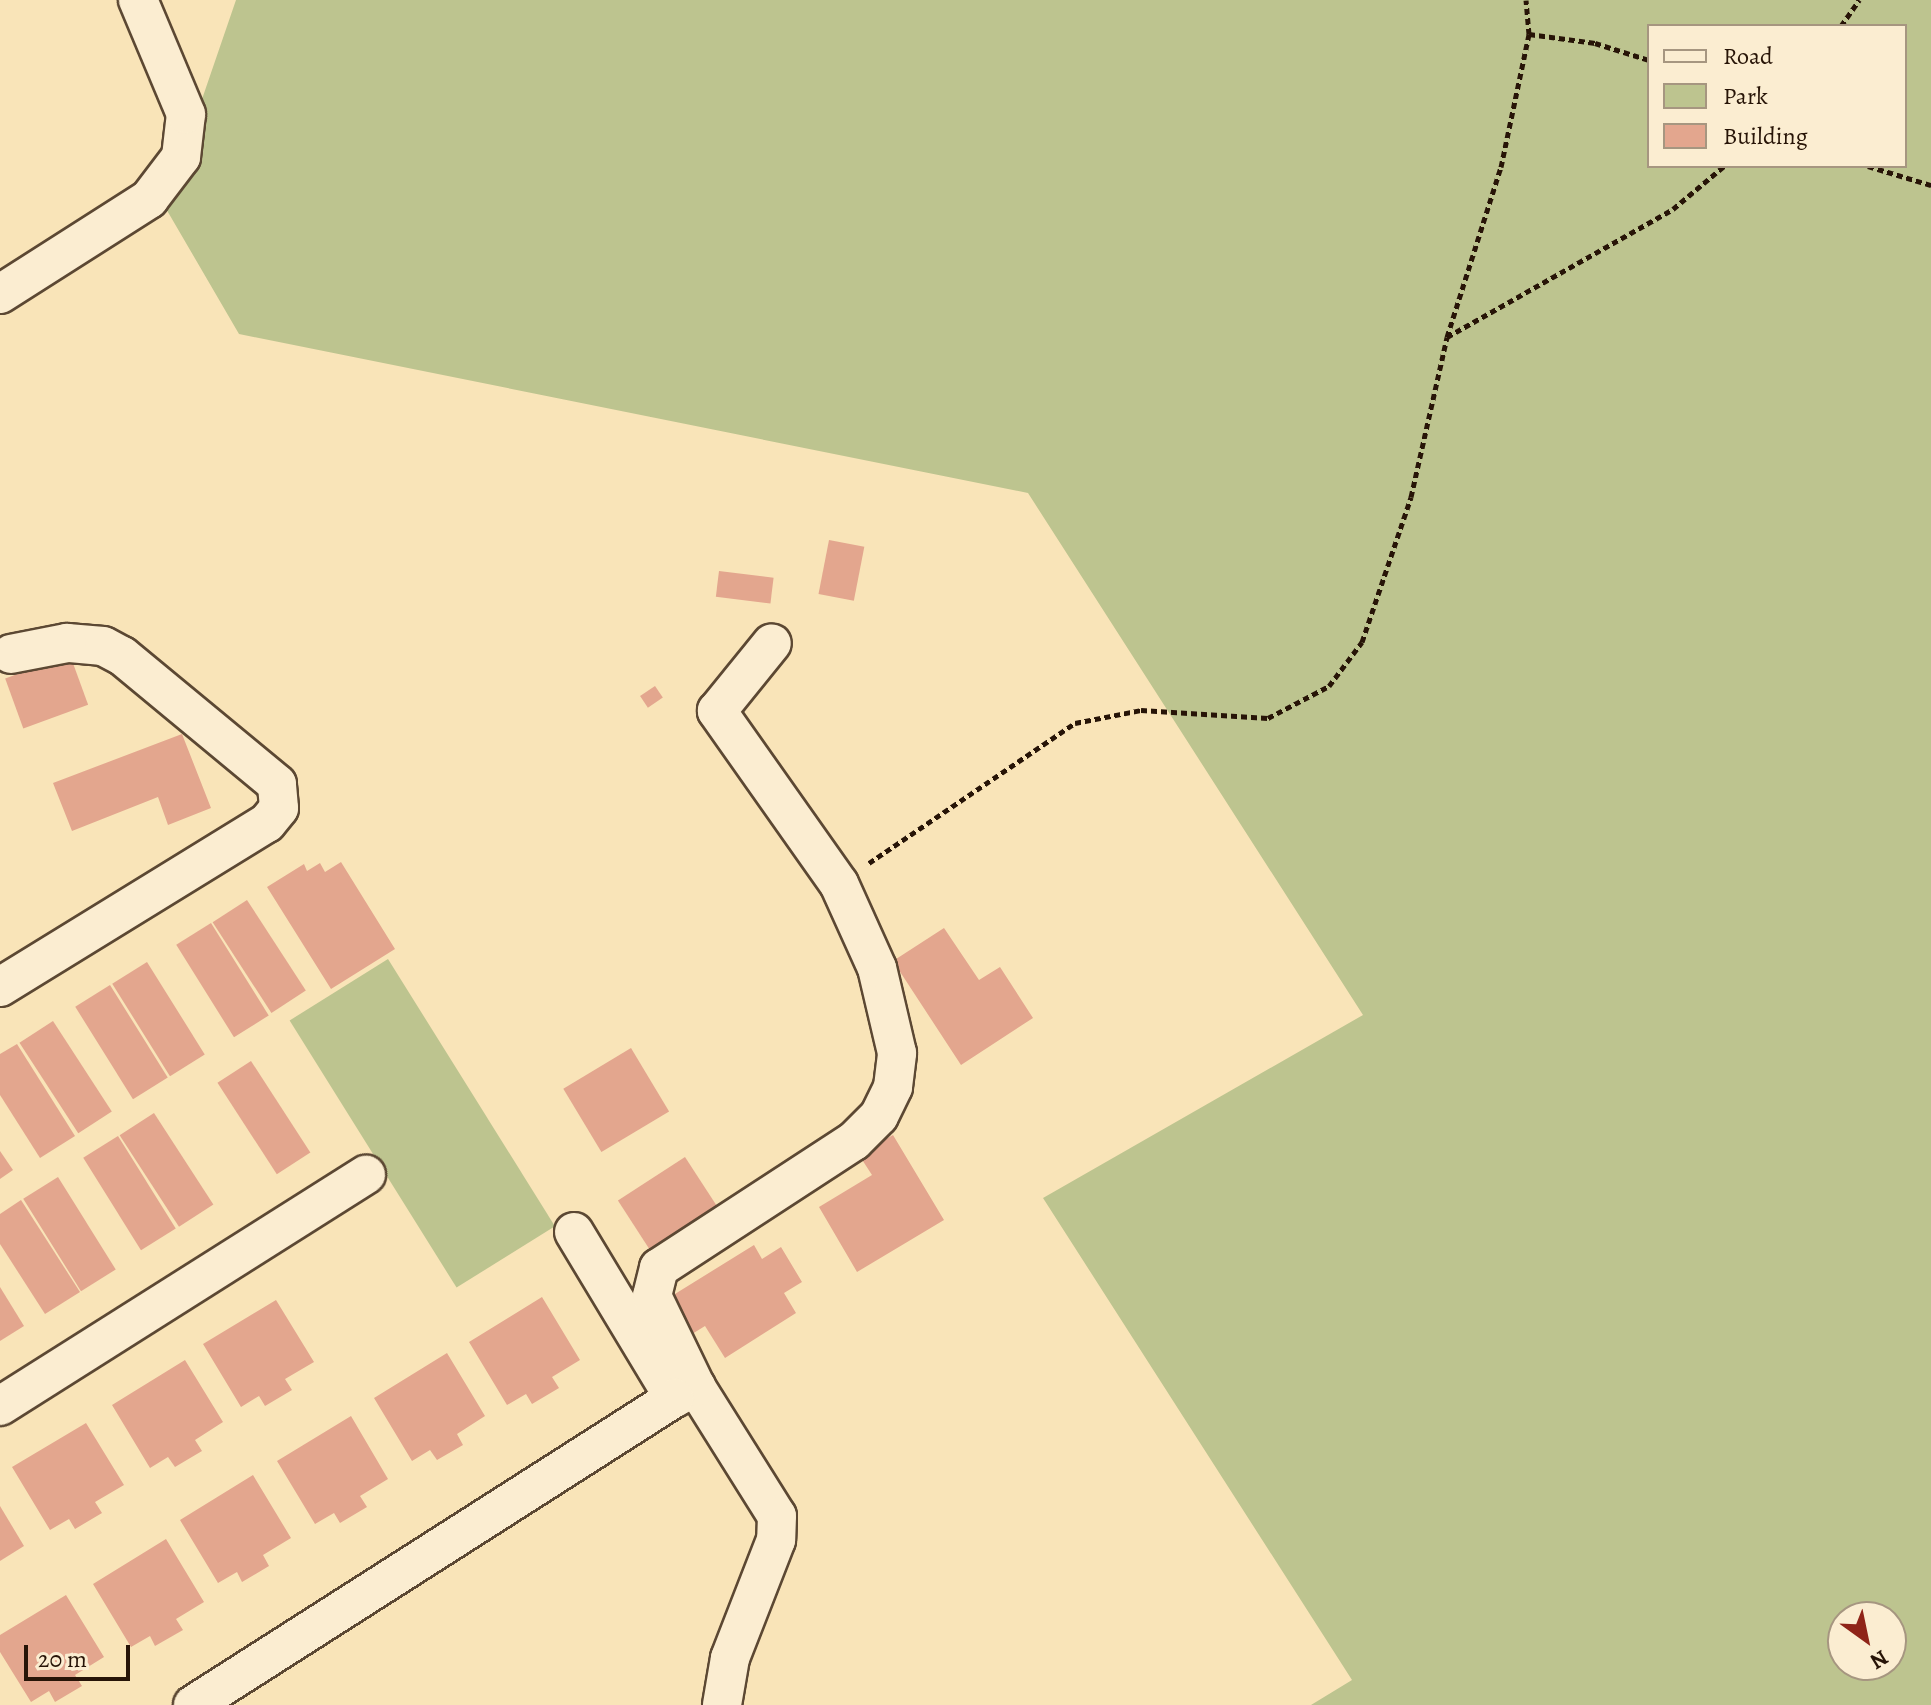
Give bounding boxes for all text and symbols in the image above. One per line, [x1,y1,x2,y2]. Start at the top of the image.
legend [1647,24,1907,168]
text: Road [1723,40,1773,72]
text: Park [1723,80,1768,112]
text: Building [1723,120,1808,152]
north arrow [1827,1601,1907,1681]
scale bar [28,1629,134,1679]
text: 20 m [38,1643,87,1675]
text: N [1864,1643,1894,1676]

